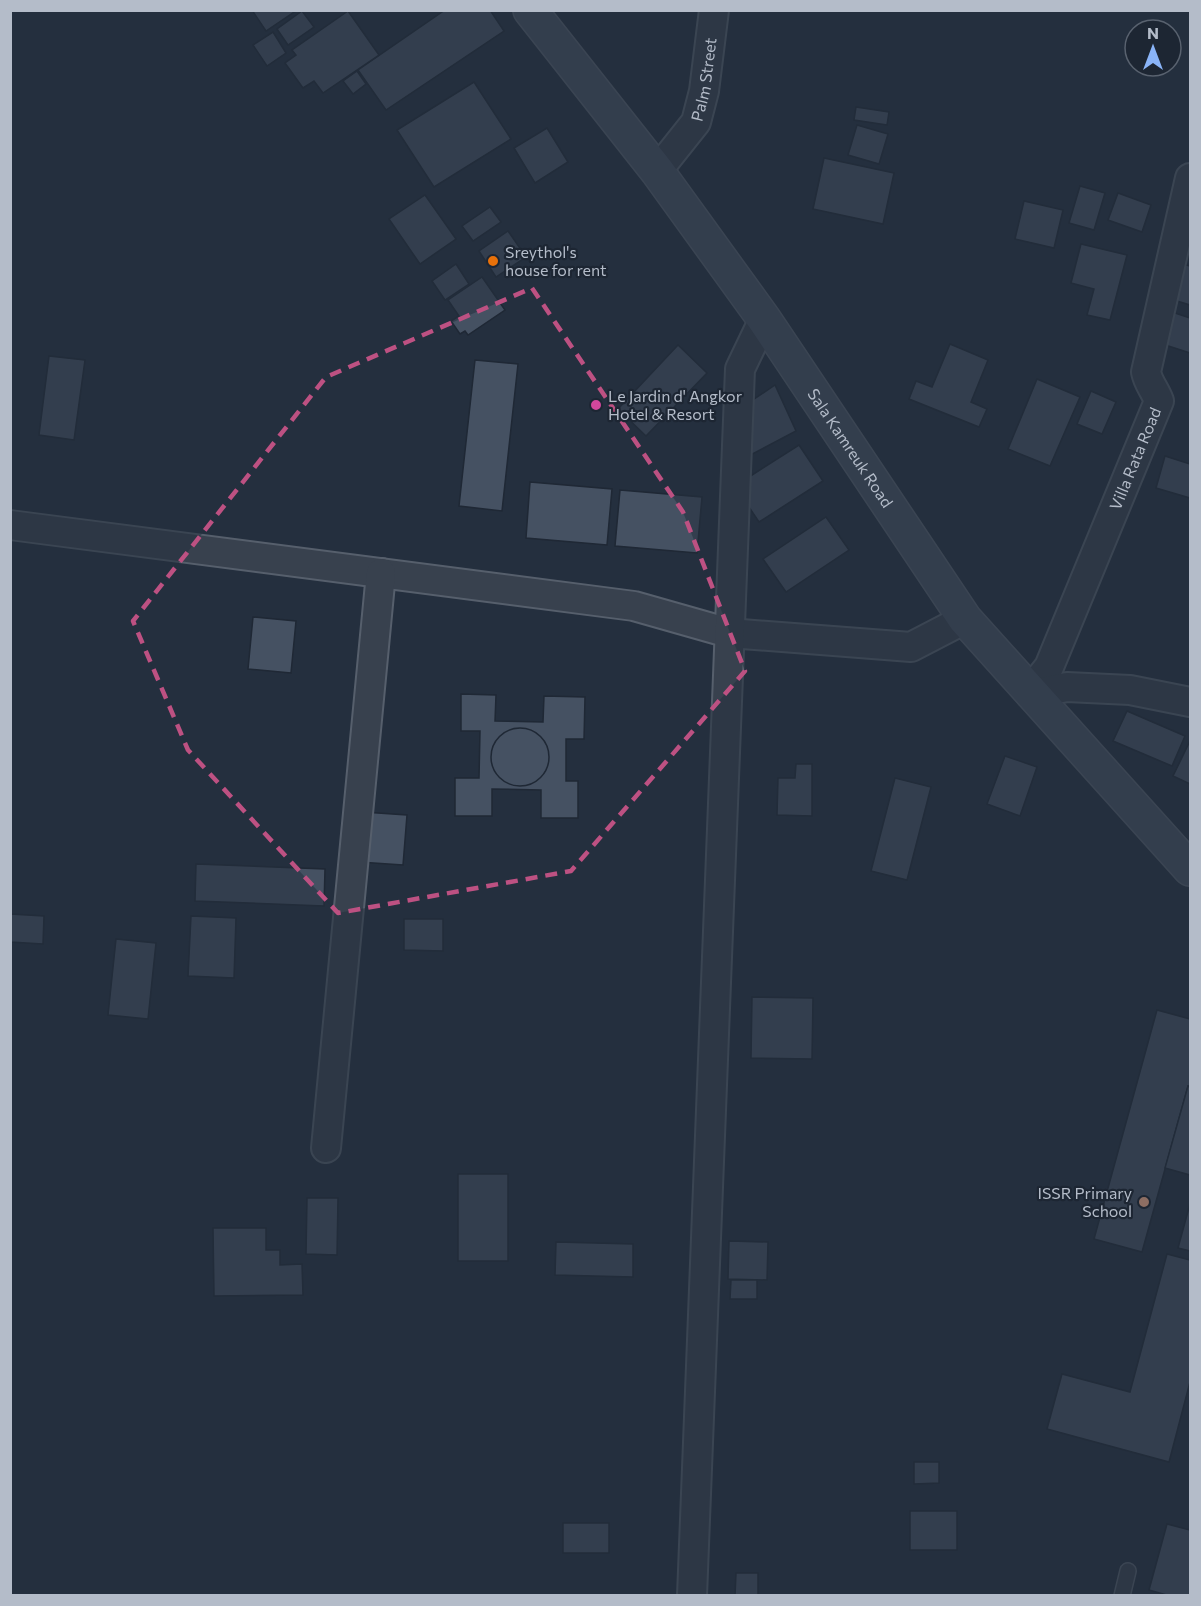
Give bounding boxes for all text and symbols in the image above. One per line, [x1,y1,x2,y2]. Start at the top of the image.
north arrow [1123,18,1183,78]
text: N [1147,23,1159,42]
street label: Palm Street [687,36,720,123]
place label: Sreythol's house for rent [505,242,607,279]
marker: Sreythol's house for rent [486,254,500,268]
street label: Sala Kamreuk Road [804,385,897,511]
place label: Le Jardin d' Angkor Hotel & Resort [608,386,743,423]
marker: Le Jardin d' Angkor Hotel & Resort [589,398,603,412]
street label: Villa Rata Road [1105,404,1164,513]
place label: ISSR Primary School [1037,1183,1132,1220]
marker: ISSR Primary School [1137,1195,1151,1209]

